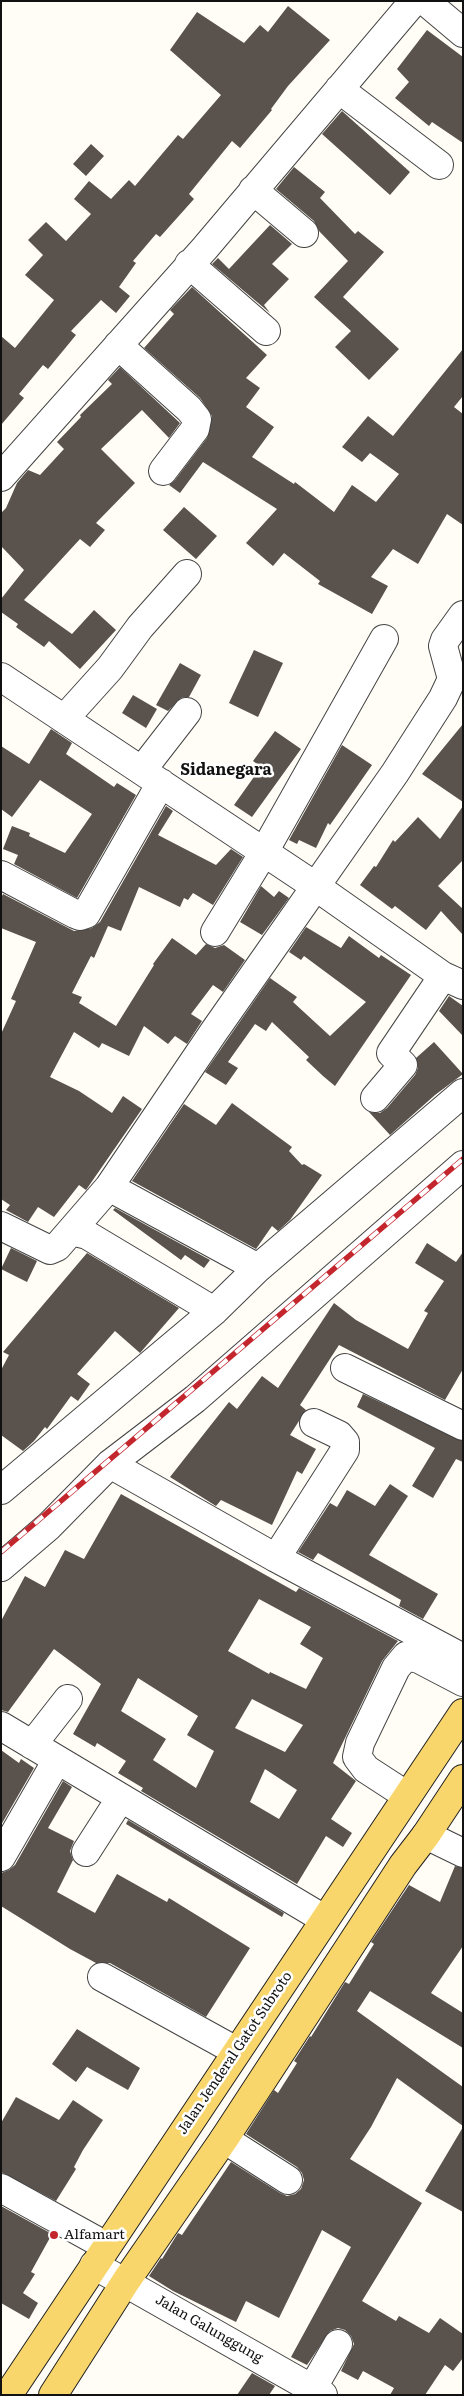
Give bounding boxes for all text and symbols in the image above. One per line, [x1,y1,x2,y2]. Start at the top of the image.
district label: Sidanegara [180,760,272,780]
street label: Jalan Jenderal Gatot Subroto [174,1968,296,2138]
place label: Alfamart [64,2227,125,2243]
marker: Alfamart [48,2229,60,2241]
street label: Jalan Galunggung [152,2291,266,2367]

